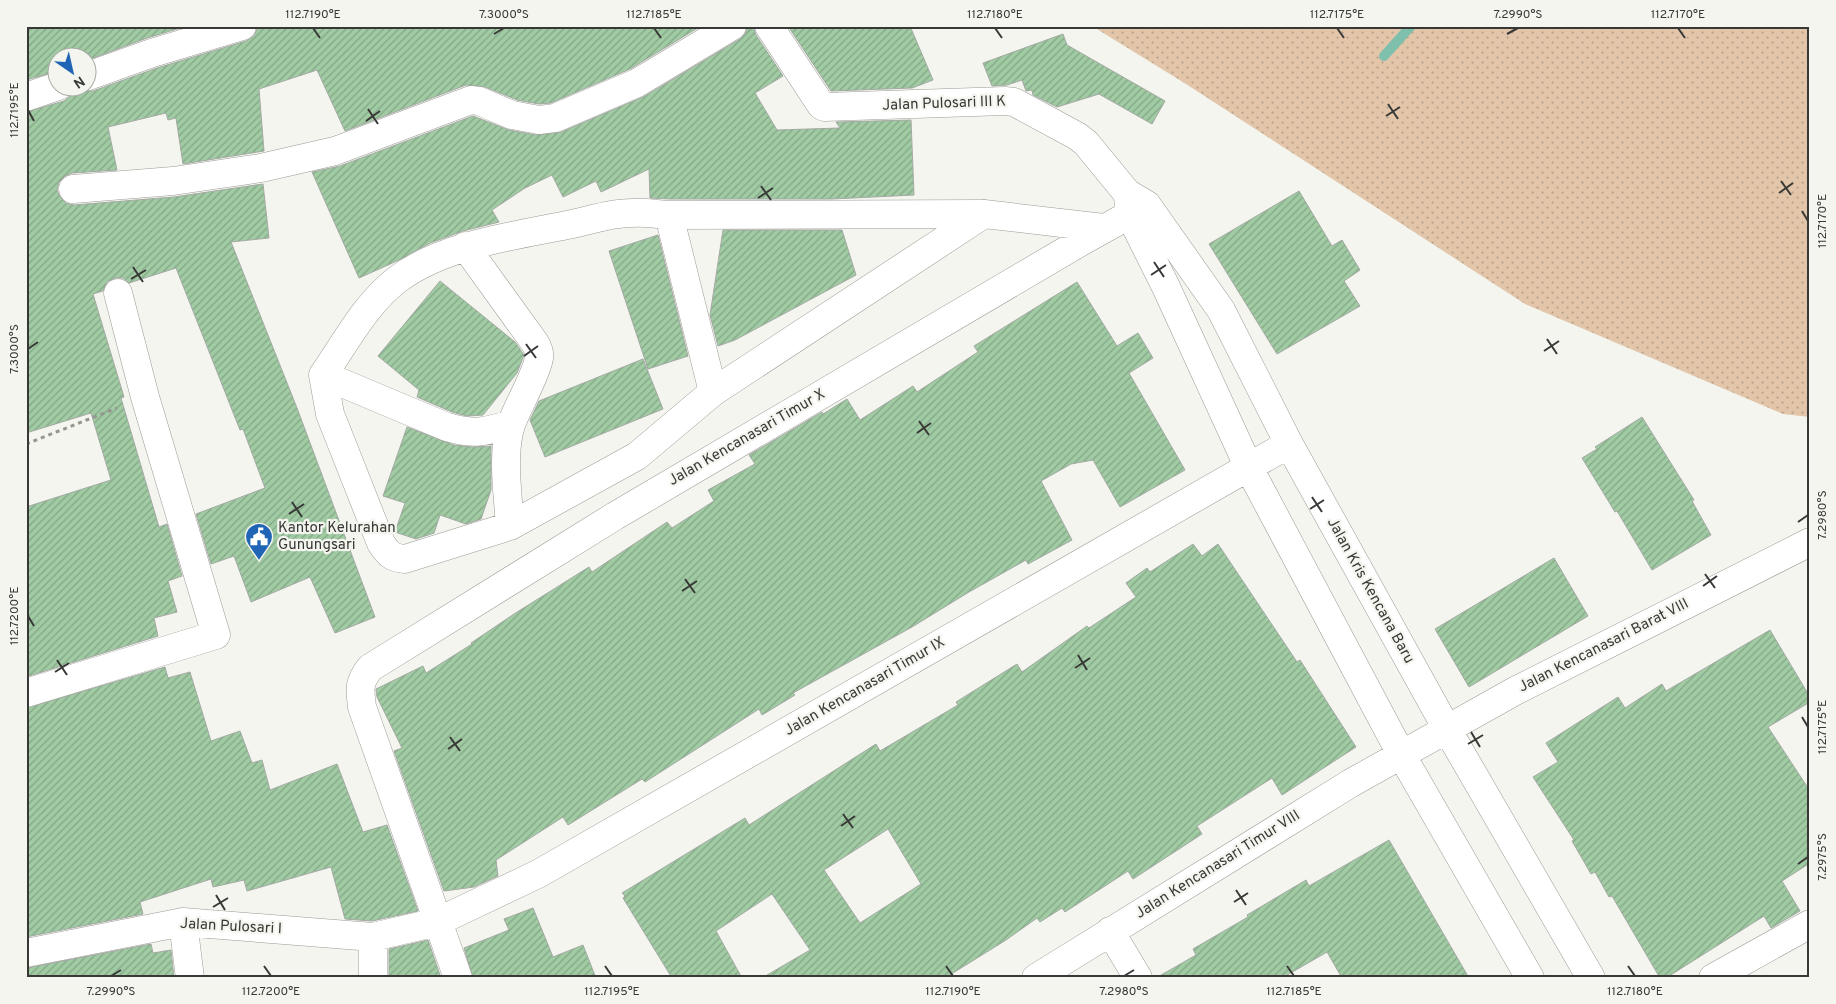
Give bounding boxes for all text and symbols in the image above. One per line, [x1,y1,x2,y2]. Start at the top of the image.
text: 112.7190°E [285,7,341,23]
text: 7.3000°S [479,7,529,23]
text: 112.7185°E [626,7,682,23]
text: 112.7180°E [967,7,1023,23]
text: 112.7175°E [1310,7,1364,23]
text: 7.2990°S [1493,7,1543,23]
text: 112.7170°E [1651,7,1705,23]
north arrow [48,48,98,98]
text: N [70,72,87,91]
text: 112.7195°E [7,82,23,138]
street label: Jalan Pulosari III K [882,92,1006,116]
text: 112.7170°E [1815,194,1831,248]
text: 7.3000°S [7,324,23,374]
street label: Jalan Kencanasari Timur X [665,385,829,491]
text: 7.2980°S [1815,490,1831,540]
street label: Jalan Kris Kencana Baru [1322,515,1418,667]
place label: Kantor Kelurahan Gunungsari [278,519,396,555]
public building icon: Kantor Kelurahan Gunungsari [244,522,274,561]
text: 112.7200°E [7,587,23,645]
street label: Jalan Kencanasari Barat VIII [1516,595,1692,697]
street label: Jalan Kencanasari Timur IX [781,633,949,741]
text: 112.7175°E [1815,700,1831,754]
street label: Jalan Kencanasari Timur VIII [1132,806,1304,924]
text: 7.2975°S [1815,833,1831,881]
street label: Jalan Pulosari I [179,915,283,939]
text: 7.2990°S [86,984,136,1000]
text: 112.7200°E [242,984,300,1000]
text: 112.7195°E [584,984,640,1000]
text: 112.7190°E [925,984,981,1000]
text: 7.2980°S [1099,984,1149,1000]
text: 112.7185°E [1266,984,1322,1000]
text: 112.7180°E [1607,984,1663,1000]

